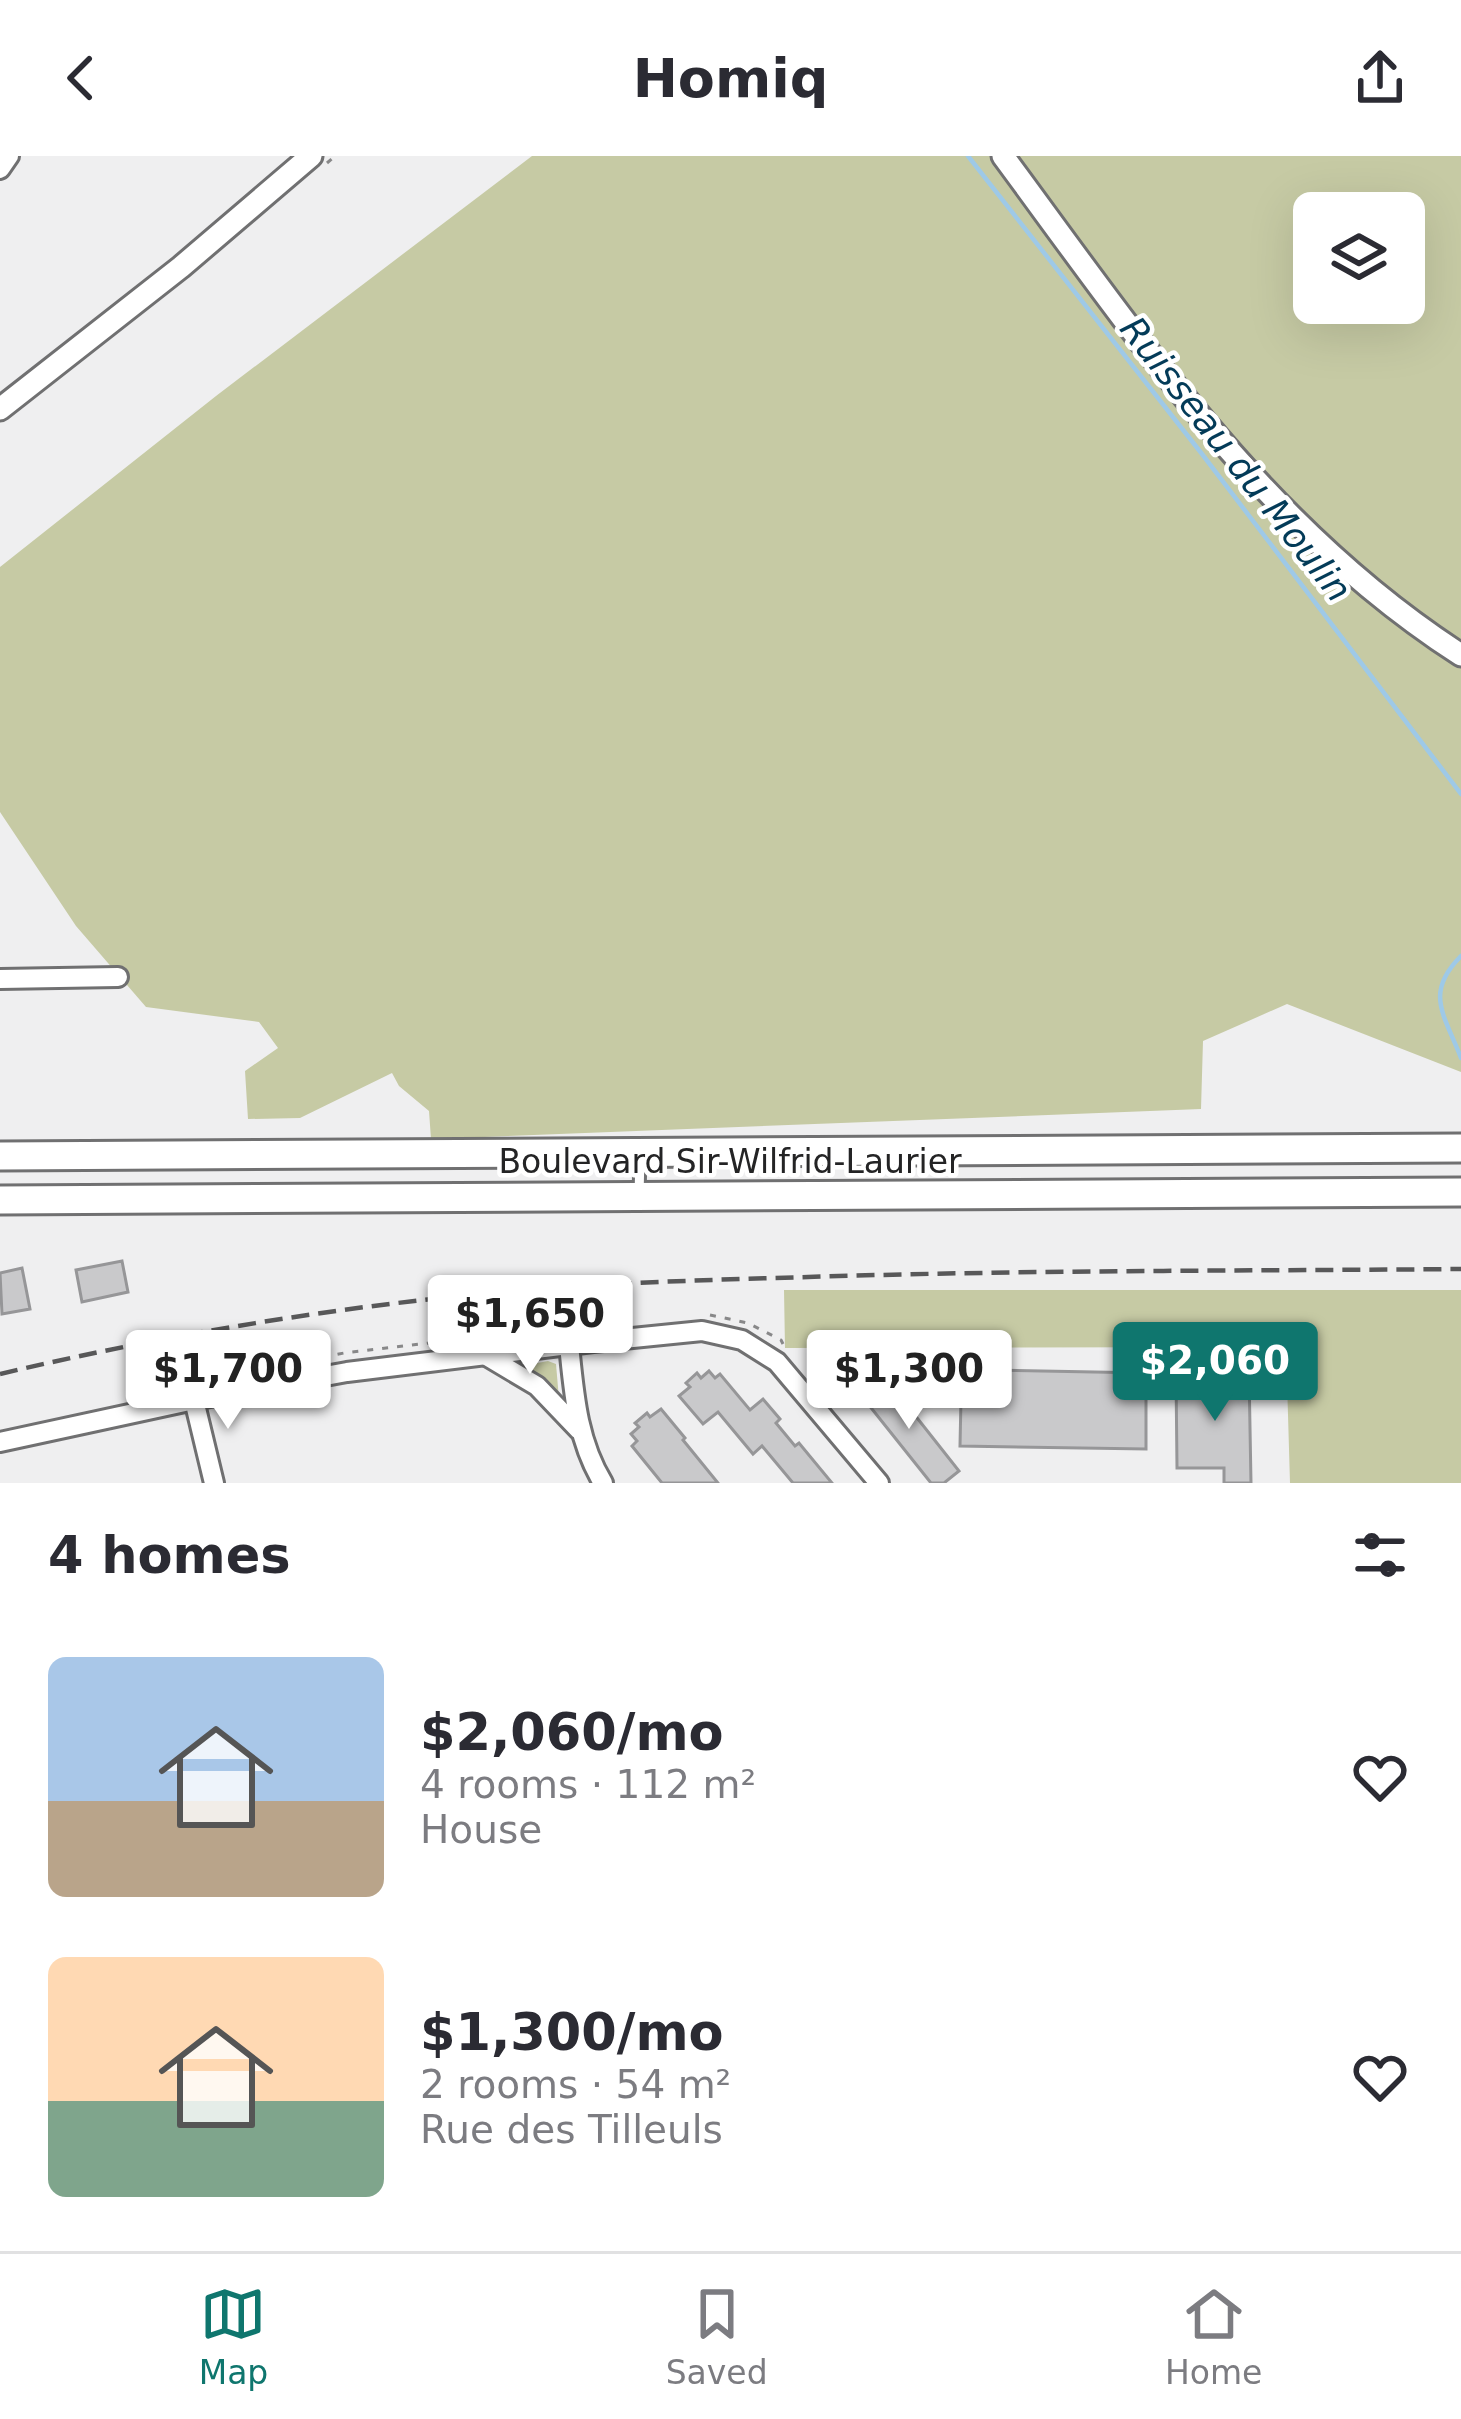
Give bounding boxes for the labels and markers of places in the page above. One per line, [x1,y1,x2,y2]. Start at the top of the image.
pin: $1,650 [432,1275,628,1377]
pin: $2,060 [1117,1322,1313,1424]
pin: $1,700 [130,1330,326,1432]
pin: $1,300 [811,1330,1007,1432]

